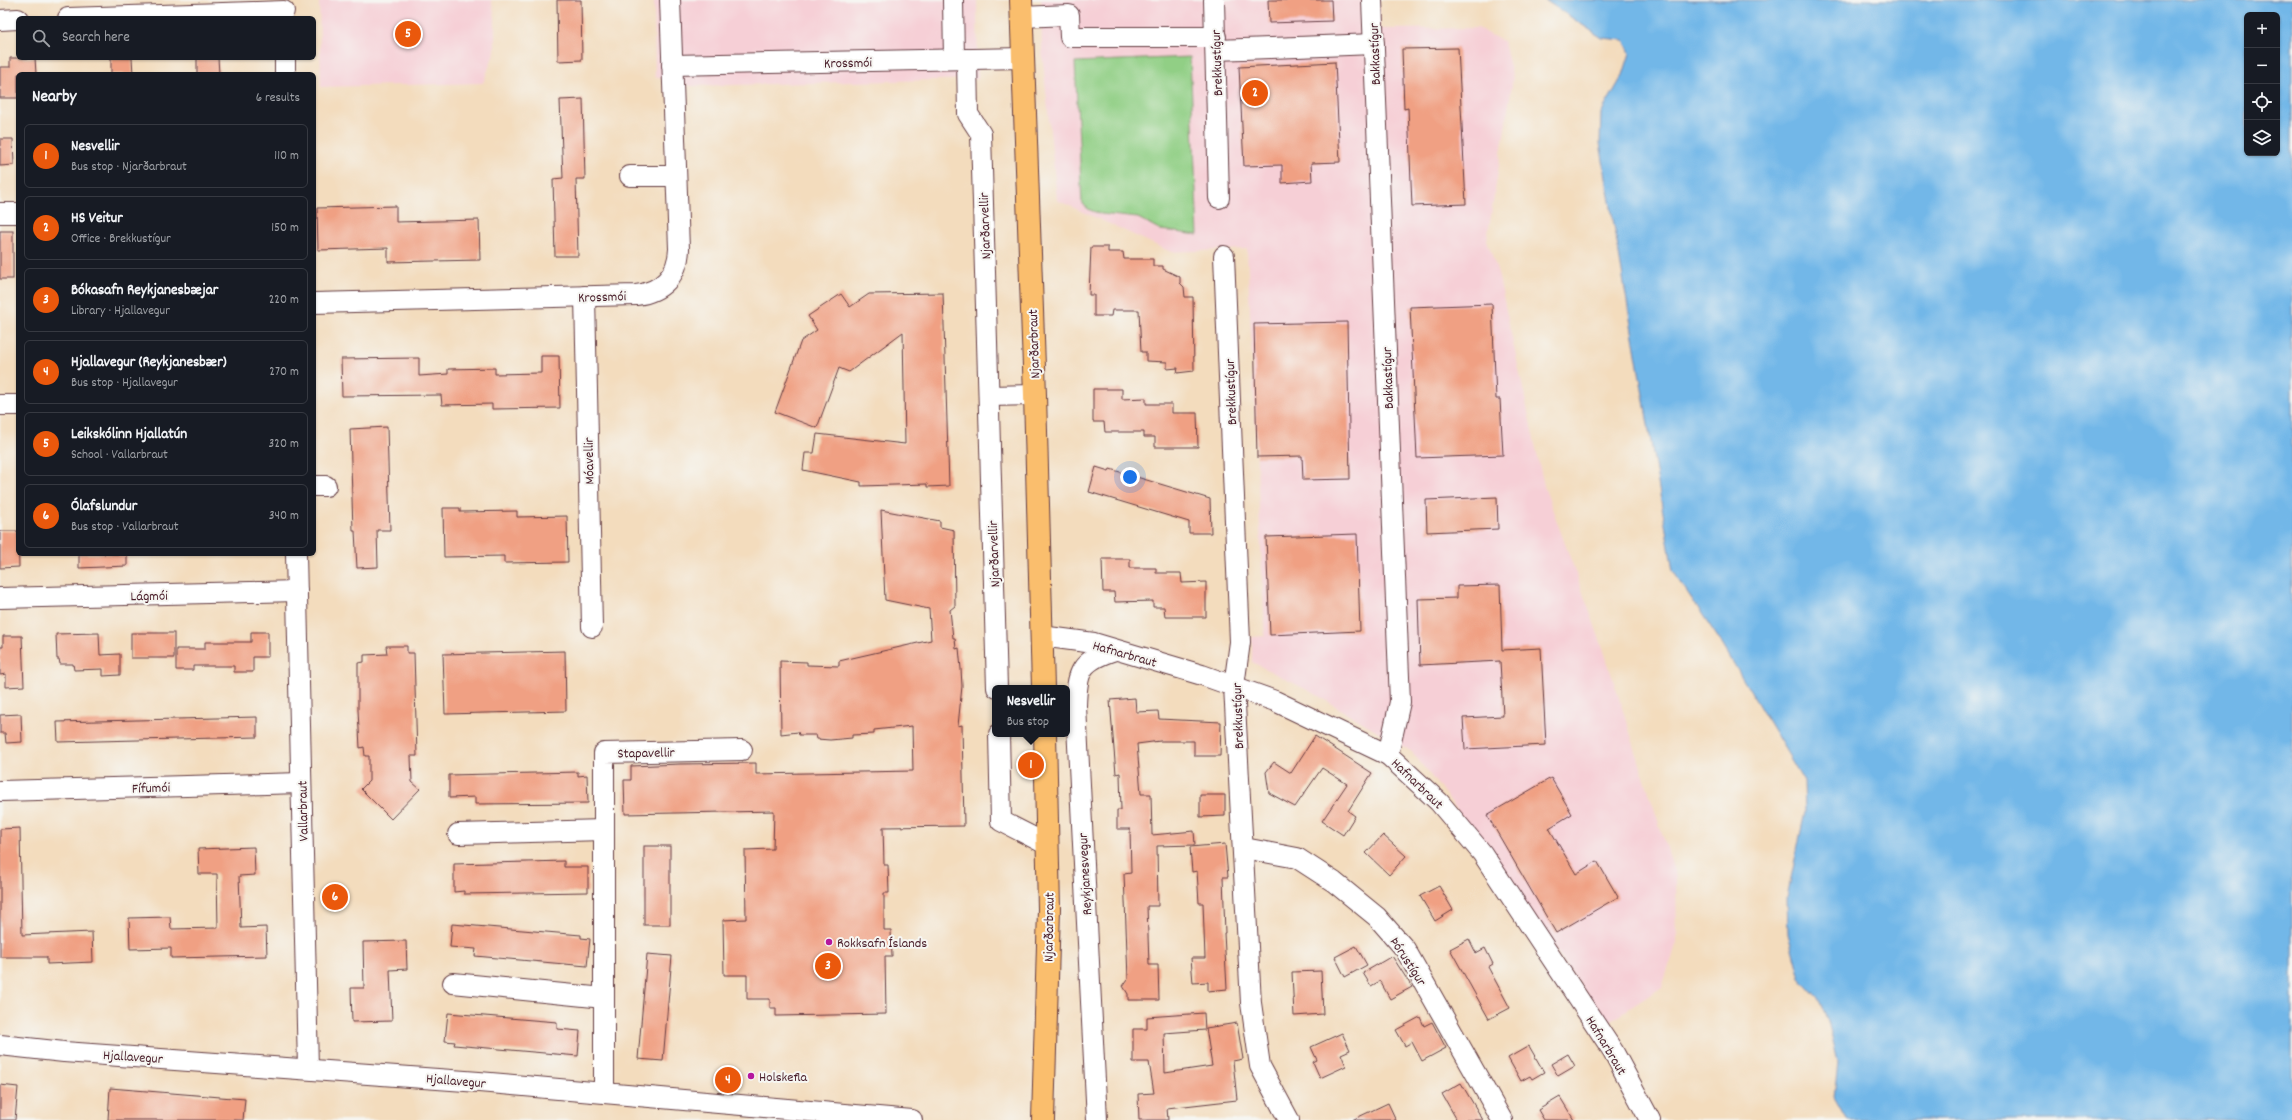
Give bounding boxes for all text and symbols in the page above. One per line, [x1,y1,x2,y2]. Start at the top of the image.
map controls [2244,12,2280,156]
button: + [2244,12,2280,48]
search box [16,16,316,60]
pin: 5 [395,19,421,49]
street label: Bakkastígur [1365,22,1387,85]
icon: search [30,27,52,49]
text: Search here [62,27,130,49]
street label: Brekkustígur [1207,29,1229,97]
button: − [2244,48,2280,84]
street label: Krossmói [824,54,873,74]
pin: 2 [1242,78,1268,108]
button: locate [2244,84,2280,120]
text: Nearby [32,86,76,110]
text: 6 results [256,89,300,108]
button: layers [2244,120,2280,156]
text: Nesvellir [71,136,120,158]
text: 1 [45,147,47,166]
text: 110 m [274,147,299,166]
text: Bus stop · Njarðarbraut [71,158,187,177]
street label: Njarðarvellir [975,191,997,260]
text: HS Veitur [71,208,123,230]
text: 2 [43,219,49,238]
text: 150 m [271,219,299,238]
text: Office · Brekkustígur [71,230,171,249]
text: Bókasafn Reykjanesbæjar [71,280,218,302]
street label: Krossmói [578,287,627,309]
text: 3 [43,291,49,310]
text: 220 m [269,291,299,310]
text: Library · Hjallavegur [71,302,170,321]
street label: Njarðarbraut [1024,309,1046,379]
street label: Bakkastígur [1378,346,1400,409]
text: Hjallavegur (Reykjanesbær) [71,352,227,374]
street label: Brekkustígur [1221,358,1243,426]
text: 4 [43,363,49,382]
text: 270 m [269,363,299,382]
text: Bus stop · Hjallavegur [71,374,178,393]
text: Leikskólinn Hjallatún [71,424,187,446]
text: 5 [43,435,49,454]
text: 320 m [269,435,299,454]
street label: Móavellir [580,436,600,485]
text: School · Vallarbraut [71,446,168,465]
your location [1120,467,1140,487]
text: Ólafslundur [71,496,137,518]
text: 6 [43,507,49,526]
text: 340 m [269,507,299,526]
text: Bus stop · Vallarbraut [71,518,179,537]
street label: Njarðarvellir [984,519,1006,588]
street label: Lágmói [130,587,168,607]
street label: Hafnarbraut [1090,636,1159,674]
street label: Brekkustígur [1228,682,1250,750]
popup [992,685,1070,737]
text: Nesvellir [1007,691,1055,713]
text: Bus stop [1007,713,1049,732]
street label: Stapavellir [617,743,676,764]
pin: 1 [1018,750,1044,780]
street label: Hafnarbraut [1386,754,1447,815]
street label: Fífumói [132,778,171,800]
street label: Vallarbraut [293,780,315,842]
street label: Reykjanesvegur [1074,831,1098,916]
pin: 6 [322,882,348,912]
street label: Njarðarbraut [1039,892,1061,962]
place label: Rokksafn Íslands [837,934,927,954]
street label: Þórustígur [1384,934,1431,991]
marker: Rokksafn Íslands [824,937,834,947]
pin: 3 [815,951,841,981]
street label: Hafnarbraut [1580,1013,1631,1079]
street label: Hjallavegur [102,1046,164,1070]
pin: 4 [715,1065,741,1095]
place label: Holskefla [759,1068,808,1088]
street label: Hjallavegur [425,1069,487,1095]
marker: Holskefla [746,1071,756,1081]

